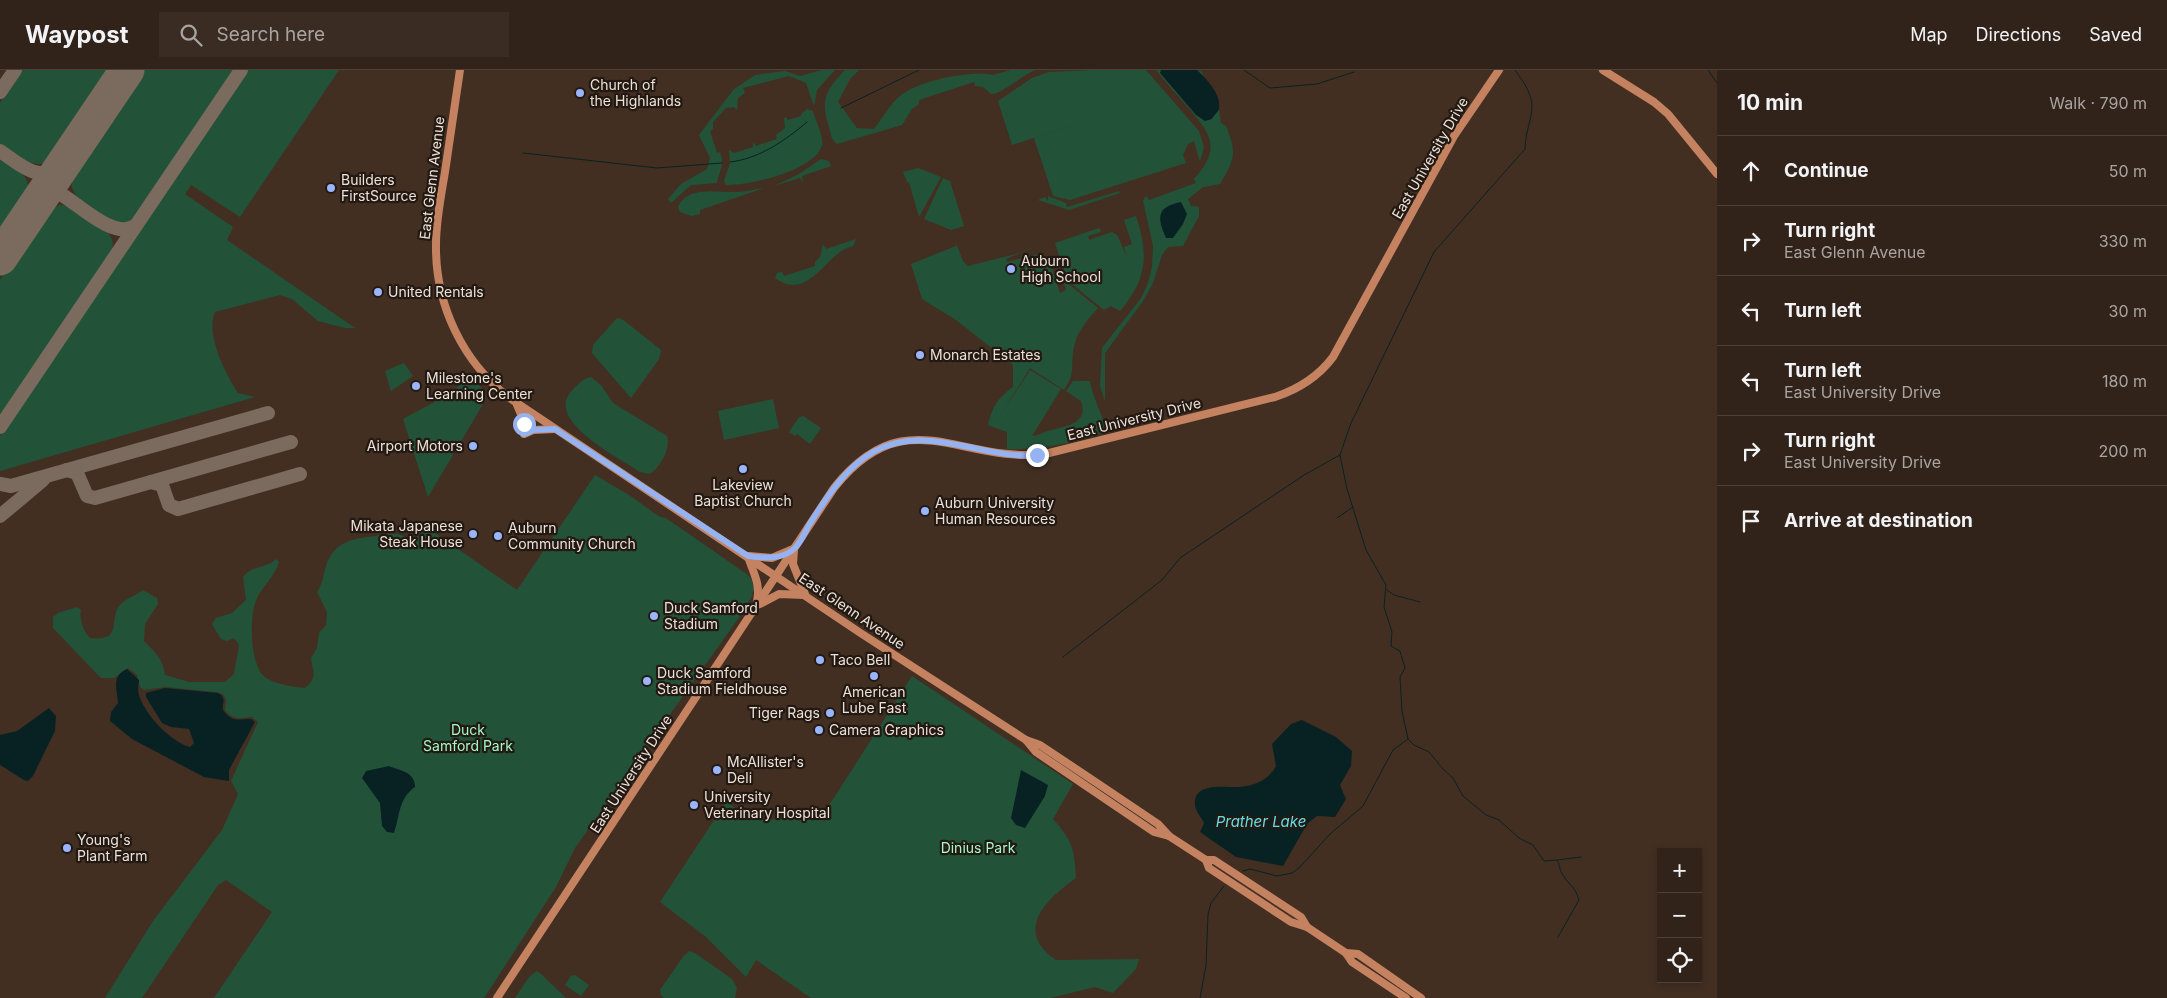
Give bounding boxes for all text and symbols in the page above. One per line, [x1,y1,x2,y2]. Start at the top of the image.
search box [159,12,509,57]
text: Waypost [25,20,129,49]
icon: search [177,21,205,49]
text: Search here [217,23,325,46]
text: Map [1910,24,1948,45]
text: Directions [1976,24,2061,45]
text: Saved [2089,24,2142,45]
place label: Church of the Highlands [590,76,681,109]
marker: Church of the Highlands [574,87,586,99]
text: 10 min [1737,90,1803,115]
text: Walk · 790 m [2049,93,2147,113]
street label: East University Drive [1388,94,1471,222]
street label: East Glenn Avenue [416,115,447,240]
icon: ahead [1737,157,1765,185]
text: Continue [1784,159,1869,182]
text: 50 m [2109,161,2147,181]
place label: Builders FirstSource [341,171,417,204]
marker: Builders FirstSource [325,182,337,194]
text: Turn right [1784,219,1875,242]
icon: right [1737,227,1765,255]
text: 330 m [2099,231,2147,251]
text: East Glenn Avenue [1784,242,1926,262]
place label: Auburn High School [1021,252,1101,285]
marker: Auburn High School [1005,263,1017,275]
place label: United Rentals [388,283,484,300]
marker: United Rentals [372,286,384,298]
icon: left [1737,297,1765,325]
text: Turn left [1784,299,1862,322]
text: 30 m [2109,301,2147,321]
place label: Monarch Estates [930,346,1041,363]
marker: Monarch Estates [914,349,926,361]
text: Turn left [1784,359,1862,382]
icon: left [1737,367,1765,395]
place label: Milestone's Learning Center [426,369,533,402]
text: 180 m [2102,371,2147,391]
marker: Milestone's Learning Center [410,380,422,392]
text: East University Drive [1784,382,1941,402]
street label: East University Drive [1065,394,1203,443]
route start [513,413,536,436]
text: Turn right [1784,429,1875,452]
place label: Airport Motors [367,437,463,454]
icon: right [1737,437,1765,465]
marker: Airport Motors [467,440,479,452]
text: 200 m [2099,441,2147,461]
route end [1026,444,1049,467]
text: East University Drive [1784,452,1941,472]
marker: Lakeview Baptist Church [737,463,749,475]
place label: Lakeview Baptist Church [694,476,792,509]
place label: Auburn University Human Resources [935,494,1056,527]
marker: Auburn University Human Resources [919,505,931,517]
icon: arrive [1737,507,1765,535]
text: Arrive at destination [1784,509,1973,532]
place label: Mikata Japanese Steak House [351,517,463,550]
place label: Auburn Community Church [508,519,636,552]
marker: Mikata Japanese Steak House [467,528,479,540]
marker: Auburn Community Church [492,530,504,542]
street label: East Glenn Avenue [796,569,908,652]
place label: Duck Samford Stadium [664,599,758,632]
marker: Duck Samford Stadium [648,610,660,622]
place label: Taco Bell [830,651,890,668]
marker: Taco Bell [814,654,826,666]
place label: Duck Samford Stadium Fieldhouse [657,664,787,697]
marker: American Lube Fast [868,670,880,682]
marker: Duck Samford Stadium Fieldhouse [641,675,653,687]
place label: American Lube Fast [842,683,907,716]
place label: Tiger Rags [749,704,820,721]
marker: Tiger Rags [824,707,836,719]
street label: East University Drive [586,711,675,836]
park label: Duck Samford Park [423,721,513,754]
place label: Camera Graphics [829,721,944,738]
marker: Camera Graphics [813,724,825,736]
place label: McAllister's Deli [727,753,804,786]
marker: McAllister's Deli [711,764,723,776]
place label: University Veterinary Hospital [704,788,830,821]
marker: University Veterinary Hospital [688,799,700,811]
water label: Prather Lake [1216,812,1306,831]
place label: Young's Plant Farm [77,831,148,864]
park label: Dinius Park [941,839,1016,856]
marker: Young's Plant Farm [61,842,73,854]
map controls [1657,848,1702,983]
button: + [1657,848,1702,893]
button: − [1657,893,1702,938]
button: locate [1657,938,1702,983]

